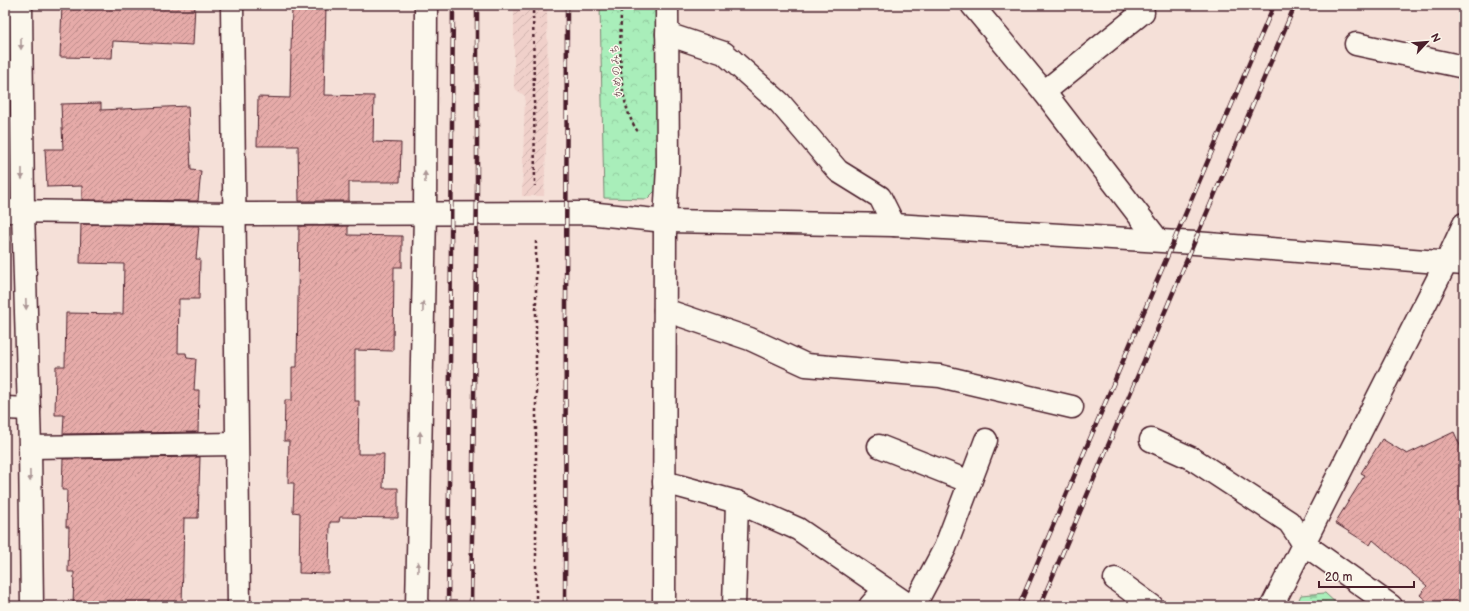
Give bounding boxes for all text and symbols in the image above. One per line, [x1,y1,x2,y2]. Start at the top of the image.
north arrow [1407,22,1447,62]
text: N [1428,31,1443,44]
one-way arrow [18,38,24,51]
street label: かめのみち [608,43,625,99]
one-way arrow [19,168,25,181]
one-way arrow [422,170,428,183]
one-way arrow [22,298,29,310]
one-way arrow [420,300,426,313]
one-way arrow [417,430,423,443]
one-way arrow [27,470,33,483]
one-way arrow [414,561,421,573]
scale bar [1319,563,1414,589]
text: 20 m [1325,570,1352,585]

